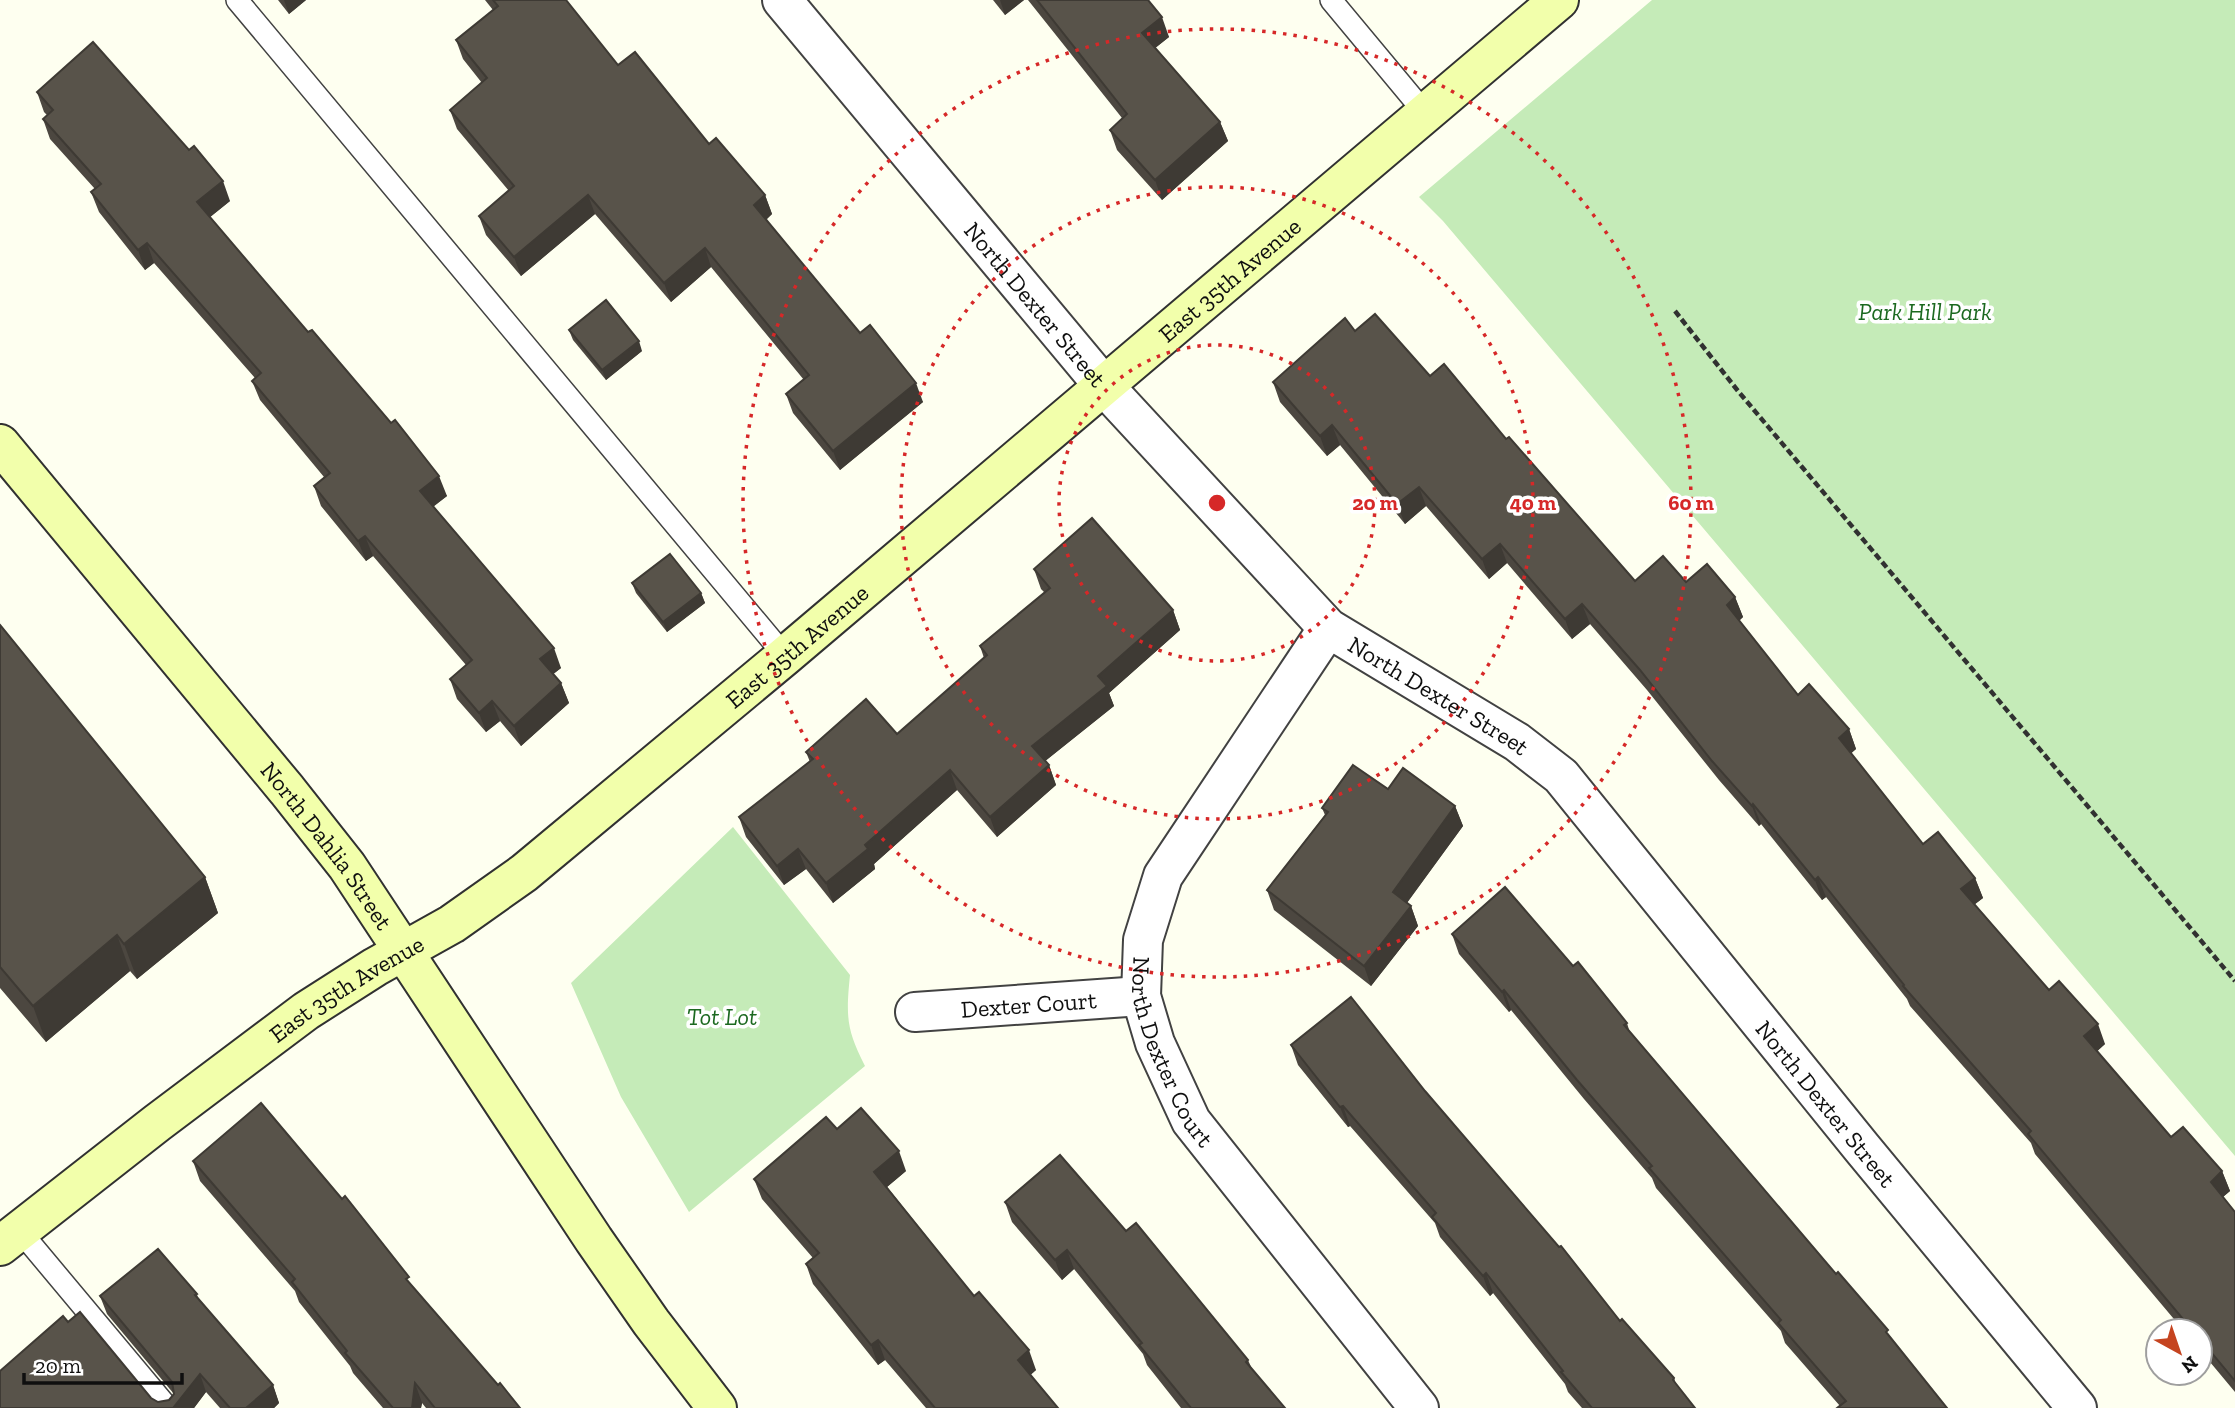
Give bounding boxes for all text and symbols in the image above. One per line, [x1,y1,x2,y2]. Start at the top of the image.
street label: East 35th Avenue [1152,211,1306,348]
street label: North Dexter Street [959,216,1113,393]
park label: Park Hill Park [1858,297,1992,326]
text: 20 m [1352,490,1398,515]
text: 40 m [1510,490,1557,515]
text: 60 m [1668,490,1714,515]
centre of rings [1205,491,1229,515]
street label: East 35th Avenue [719,578,874,714]
street label: North Dexter Street [1343,629,1535,761]
street label: North Dahlia Street [255,756,399,935]
street label: East 35th Avenue [263,928,428,1048]
street label: North Dexter Court [1127,956,1220,1153]
street label: Dexter Court [960,985,1098,1023]
park label: Tot Lot [687,1002,757,1031]
street label: North Dexter Street [1750,1014,1902,1193]
north arrow [2144,1317,2214,1387]
scale bar [24,1342,182,1386]
text: N [2177,1351,2203,1378]
text: 20 m [35,1353,81,1378]

